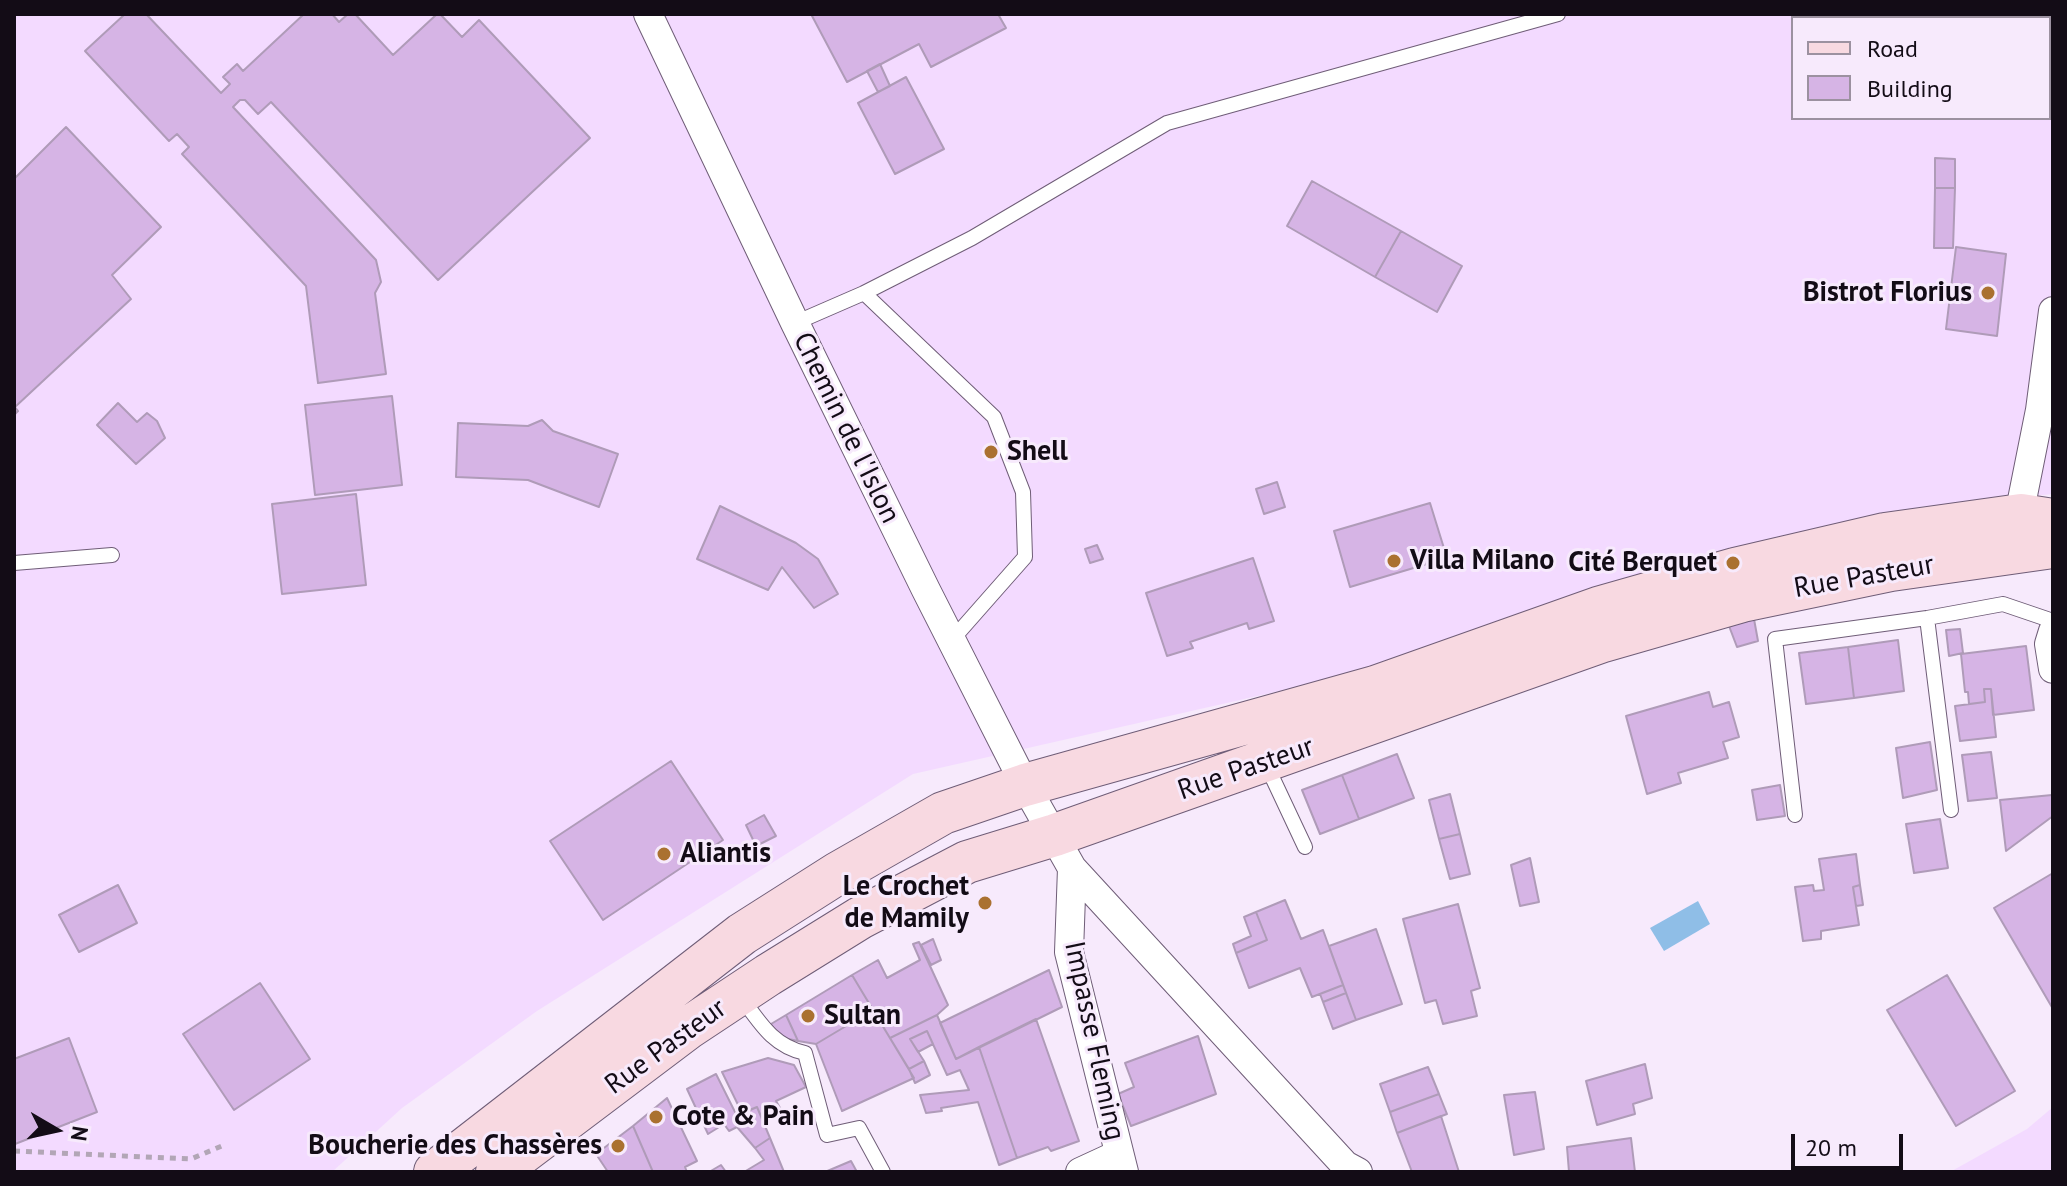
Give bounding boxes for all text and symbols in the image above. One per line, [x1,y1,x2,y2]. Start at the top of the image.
legend [1791,16,2051,120]
text: Road [1867,33,1918,64]
text: Building [1867,73,1953,104]
place label: Bistrot Florius [1803,276,1972,310]
marker: Bistrot Florius [1979,284,1997,302]
street label: Chemin de l'Islon [785,327,907,529]
place label: Shell [1007,435,1068,469]
marker: Shell [982,443,1000,461]
place label: Villa Milano [1410,544,1554,578]
place label: Cité Berquet [1568,546,1717,580]
street label: Rue Pasteur [1791,548,1937,606]
marker: Villa Milano [1385,552,1403,570]
marker: Cité Berquet [1724,554,1742,572]
street label: Rue Pasteur [1174,730,1318,808]
place label: Aliantis [680,837,771,871]
marker: Aliantis [655,845,673,863]
place label: Le Crochet de Mamily [843,870,969,936]
marker: Le Crochet de Mamily [976,894,994,912]
street label: Impasse Fleming [1056,938,1132,1144]
street label: Rue Pasteur [599,992,733,1102]
place label: Sultan [824,999,901,1033]
marker: Sultan [799,1007,817,1025]
north arrow [16,1090,96,1170]
place label: Cote & Pain [672,1100,814,1134]
marker: Cote & Pain [647,1108,665,1126]
scale bar [1795,1118,1907,1168]
text: N [65,1124,95,1143]
place label: Boucherie des Chassères [308,1129,602,1163]
text: 20 m [1805,1132,1857,1163]
marker: Boucherie des Chassères [609,1137,627,1155]

